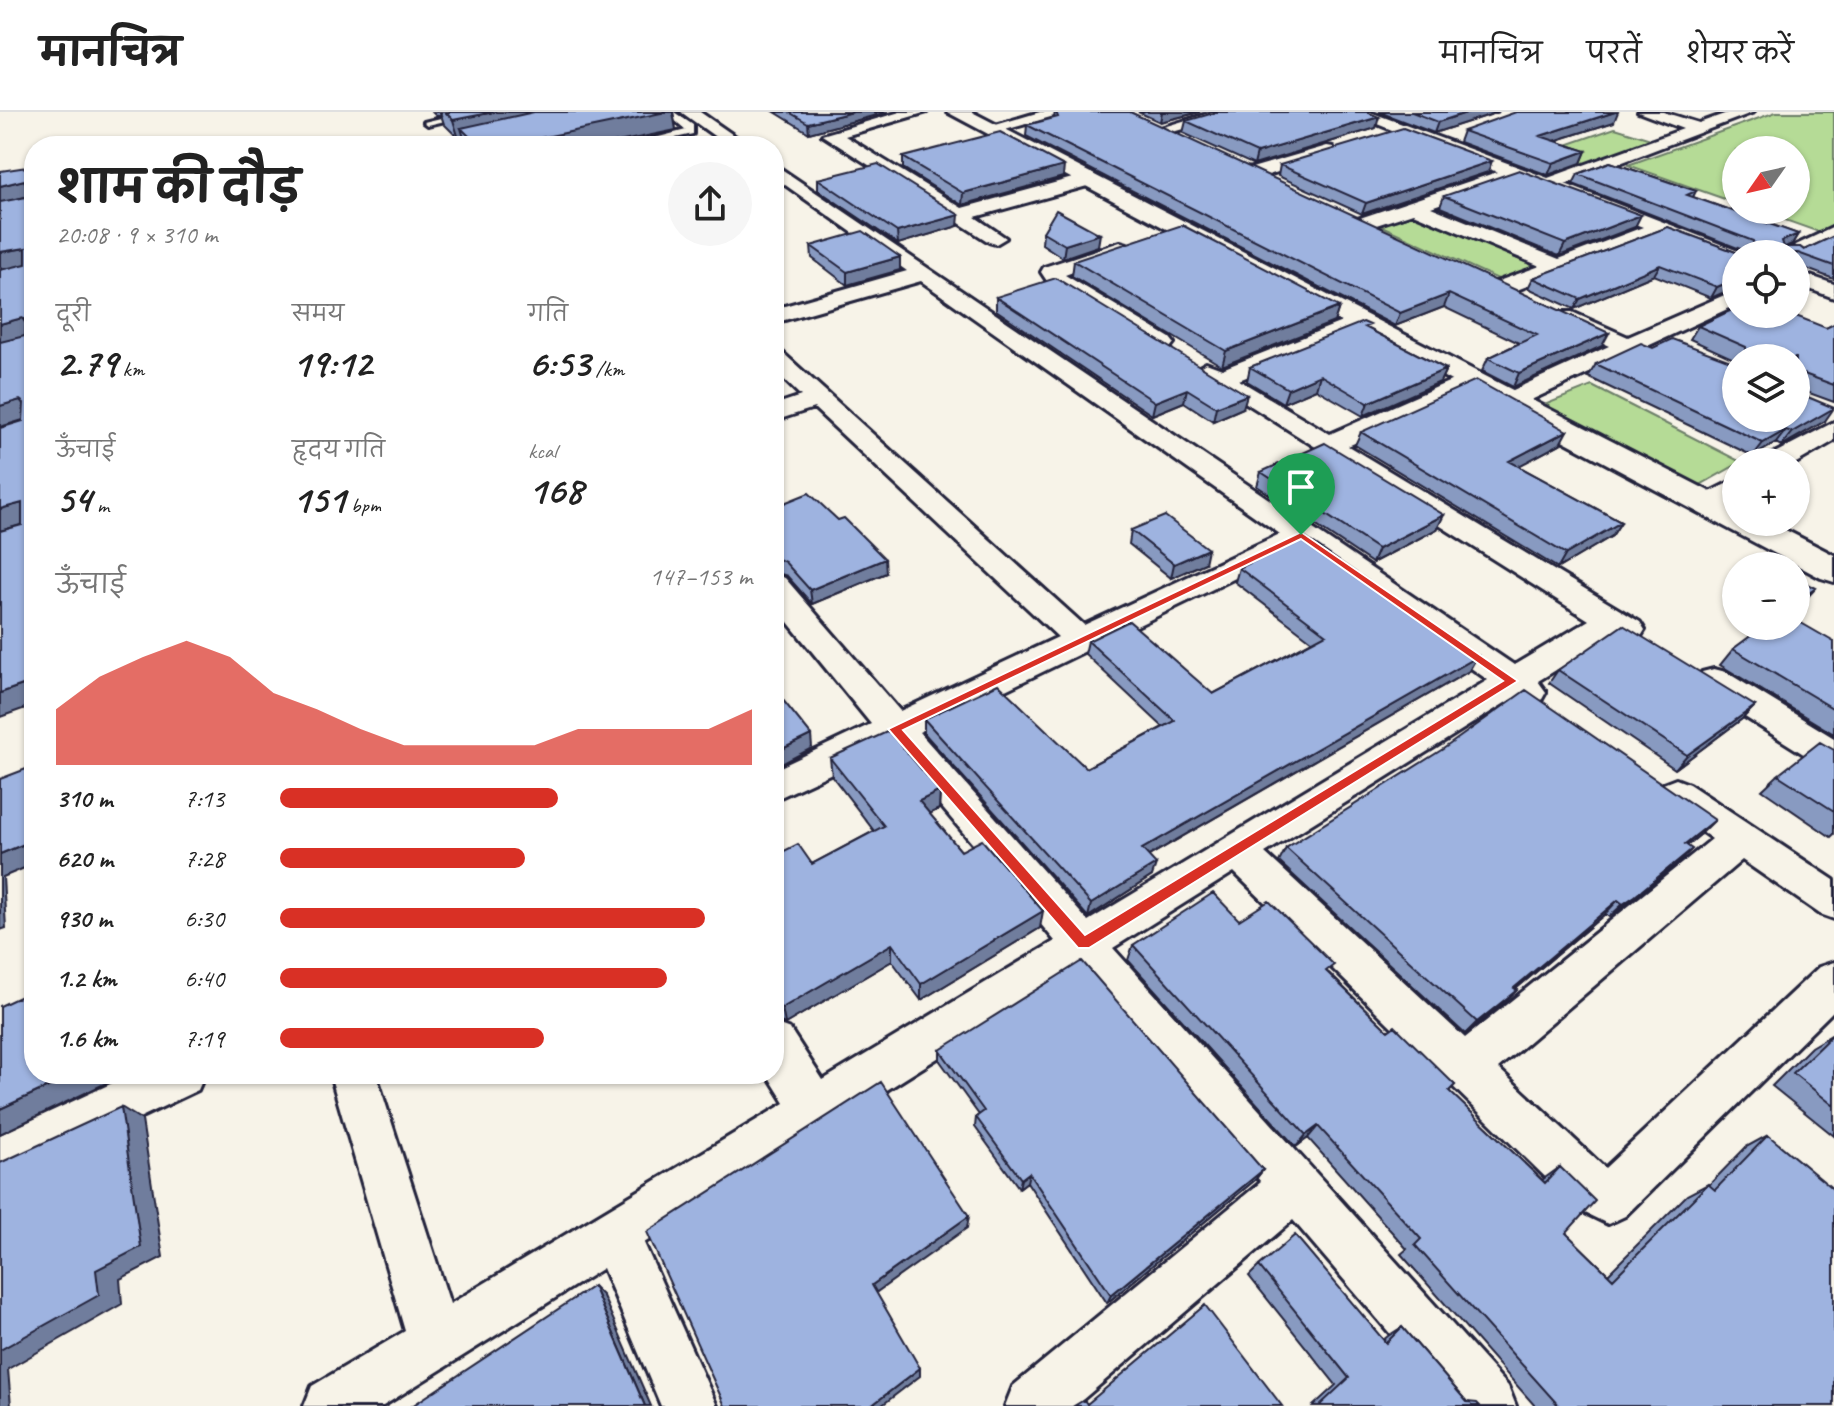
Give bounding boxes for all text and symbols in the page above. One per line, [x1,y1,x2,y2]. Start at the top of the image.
text: मानचित्र [40,29,181,76]
text: मानचित्र [1440,36,1542,71]
text: परतें [1586,36,1641,71]
text: शेयर करें [1685,36,1794,71]
north arrow [1722,136,1810,224]
map controls [1722,136,1810,640]
text: शाम की दौड़ [56,160,300,215]
button: share [668,162,752,246]
text: 20:08 · 9 × 310 m [56,218,217,251]
button: locate [1722,240,1810,328]
text: दूरी [56,300,91,328]
text: समय [292,300,344,328]
text: गति [528,300,568,328]
text: 2.79 [56,338,117,388]
text: 19:12 [292,338,371,388]
text: 6:53 [528,338,590,388]
button: layers [1722,344,1810,432]
text: km [117,355,144,383]
text: /km [590,355,624,383]
text: ऊँचाई [56,436,115,464]
text: हृदय गति [292,436,385,464]
text: kcal [528,437,557,465]
button: + [1722,448,1810,536]
pin [1267,453,1335,535]
text: 168 [528,465,583,515]
icon: arrive [1279,465,1323,509]
text: 54 [56,474,91,524]
text: 151 [292,474,345,524]
text: m [91,491,109,519]
text: bpm [345,491,381,519]
button: − [1722,552,1810,640]
text: 147–153 m [649,560,752,593]
text: ऊँचाई [56,568,126,601]
text: 310 m [56,782,112,815]
text: 7:13 [184,782,224,815]
text: 620 m [56,842,113,875]
text: 7:28 [184,842,224,875]
text: 930 m [56,902,112,935]
text: 6:30 [184,902,224,935]
text: 1.2 km [56,962,116,995]
text: 6:40 [184,962,224,995]
text: 1.6 km [56,1022,117,1055]
text: 7:19 [184,1022,224,1055]

